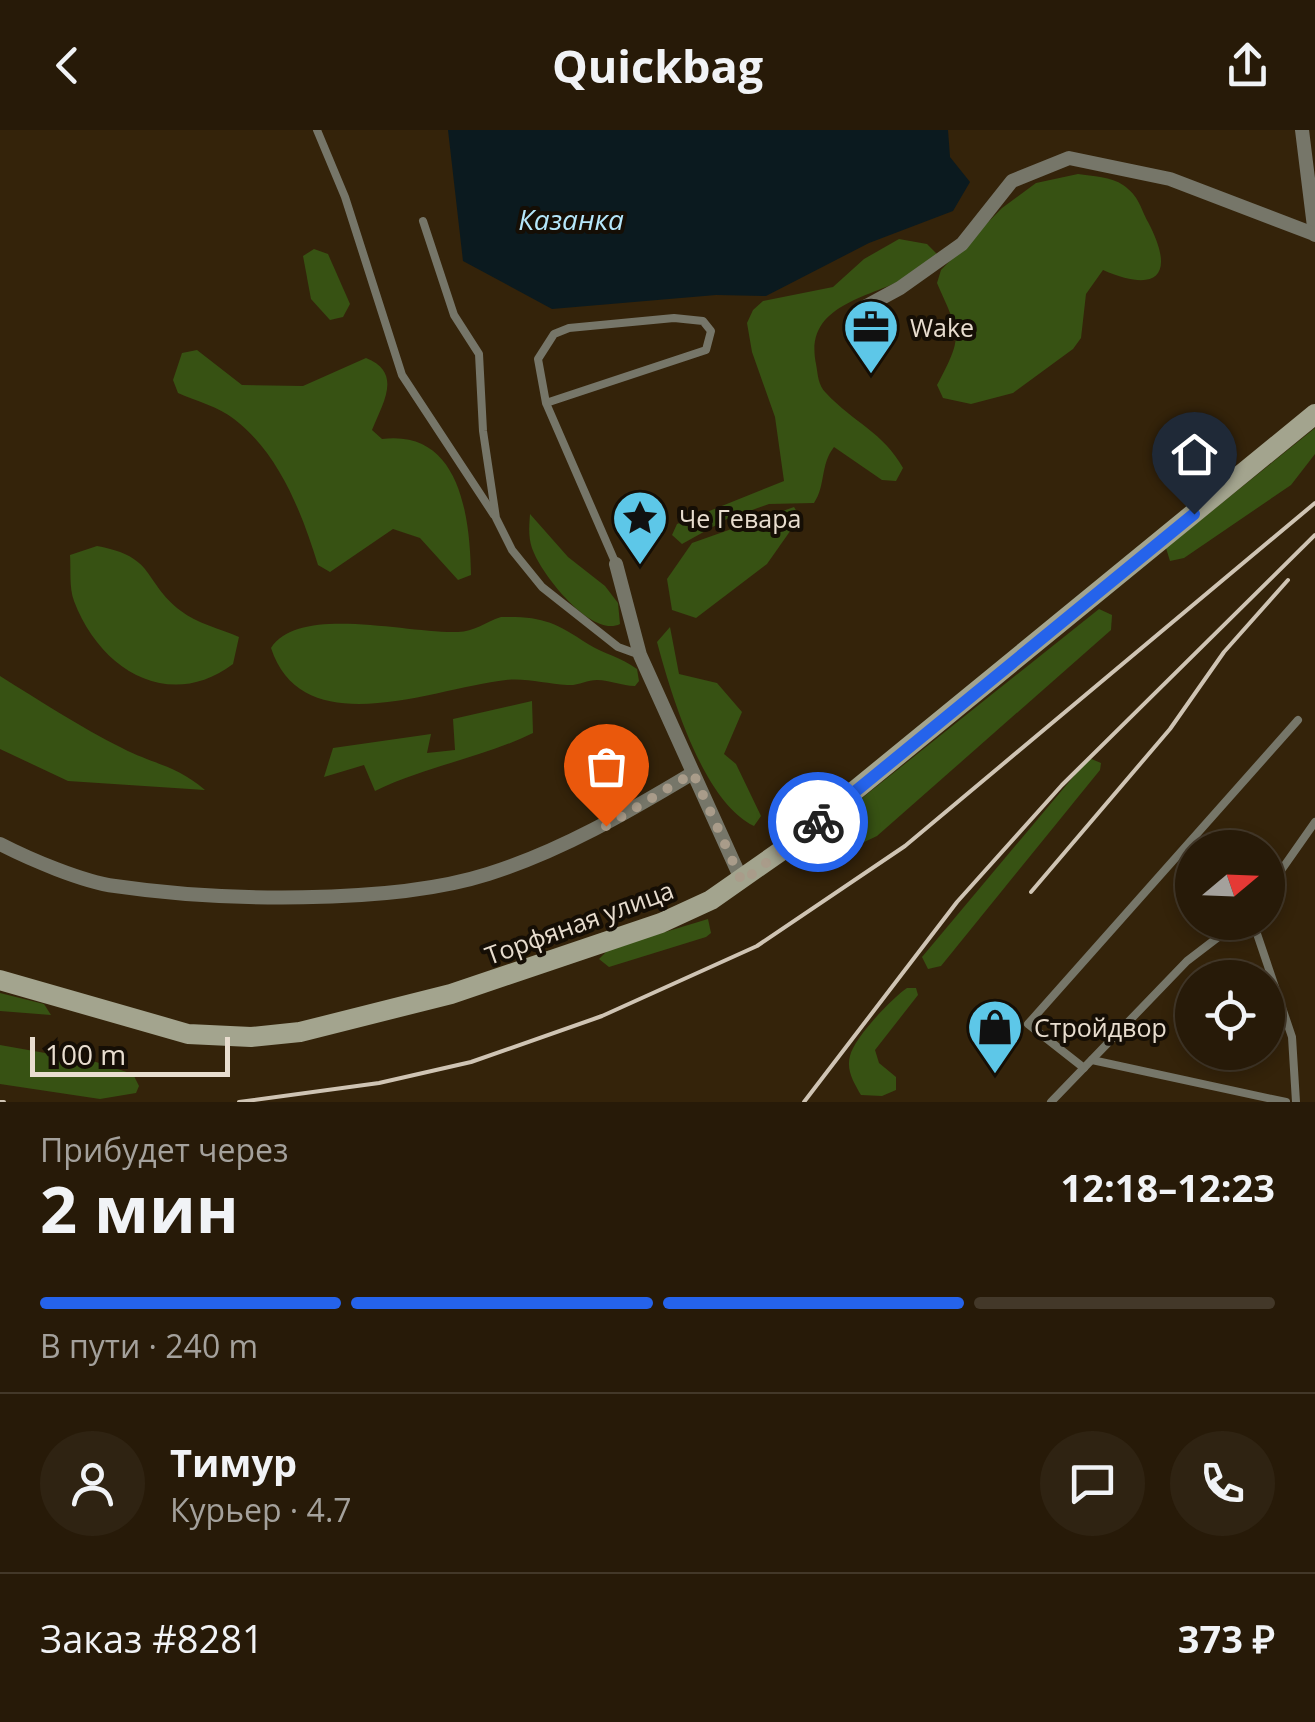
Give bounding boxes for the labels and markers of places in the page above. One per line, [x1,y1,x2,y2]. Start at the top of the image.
office icon: Wake [841,297,901,376]
place label: Wake [910,310,974,344]
pin [1152,412,1237,515]
place icon: Че Гевара [610,488,670,567]
place label: Че Гевара [679,501,801,535]
pin [564,724,649,827]
shop icon: Стройдвор [965,997,1025,1076]
place label: Стройдвор [1034,1010,1167,1044]

